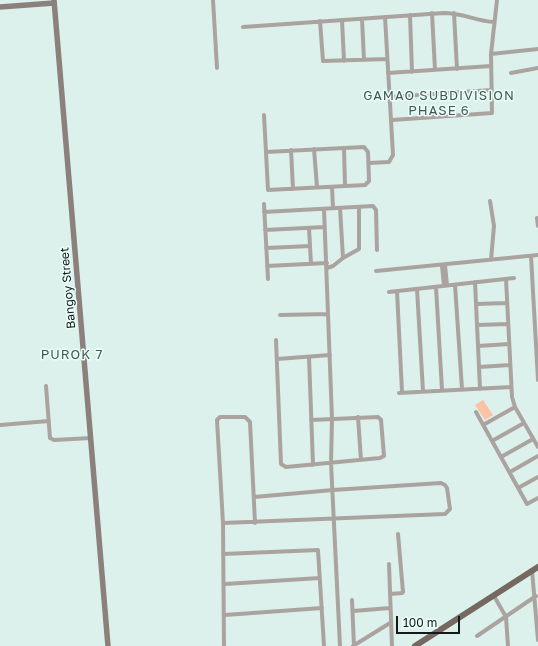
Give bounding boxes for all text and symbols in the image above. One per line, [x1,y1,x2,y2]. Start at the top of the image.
district label: GAMAO SUBDIVISION PHASE 6 [363,88,515,119]
street label: Bangoy Street [57,247,79,329]
district label: PUROK 7 [41,347,103,363]
scale bar [398,608,462,634]
text: 100 m [403,615,437,630]

